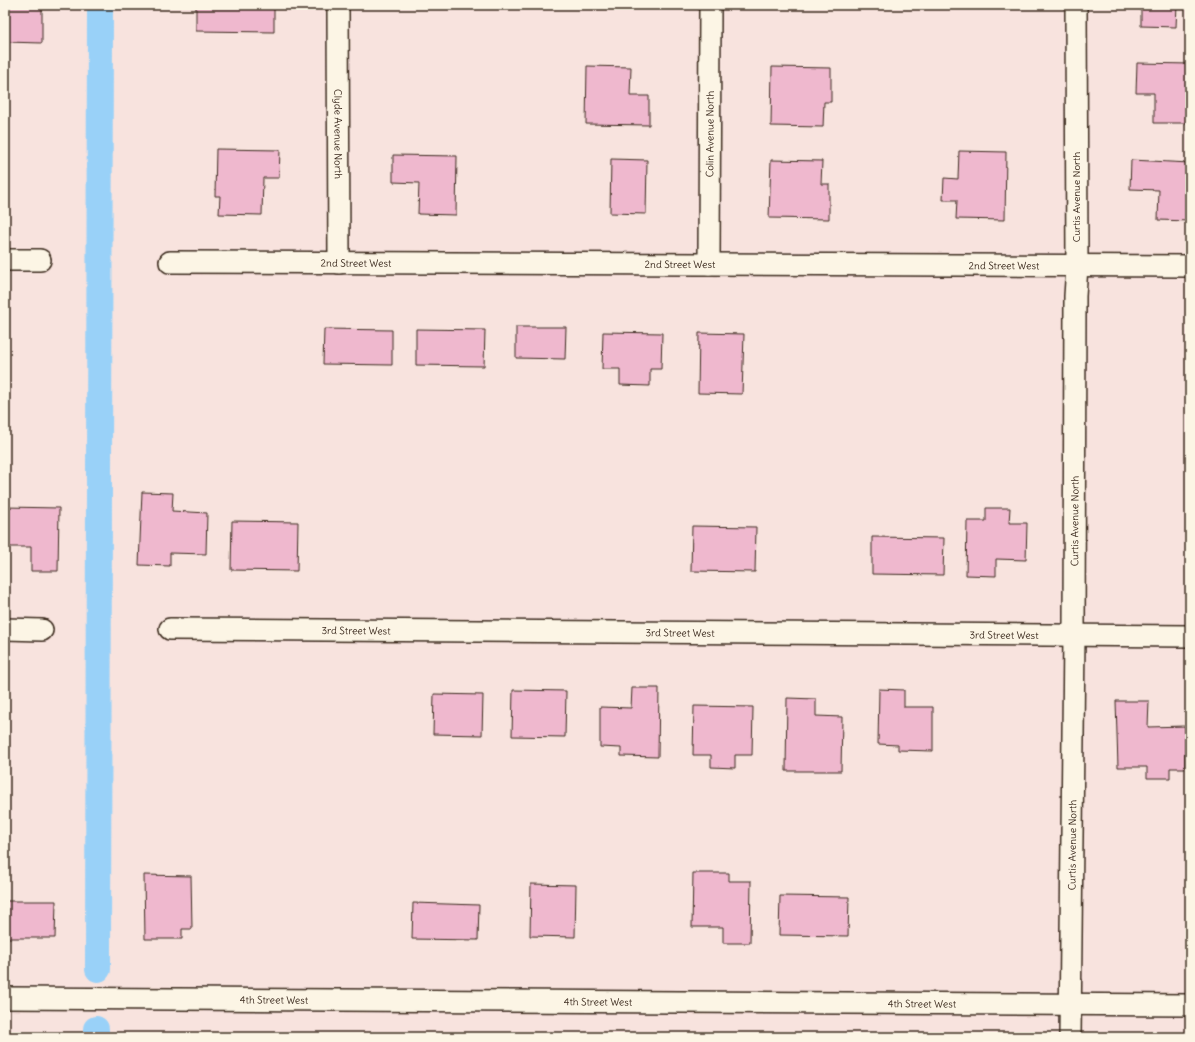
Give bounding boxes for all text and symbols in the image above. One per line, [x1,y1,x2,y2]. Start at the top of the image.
street label: Clyde Avenue North [331,89,345,179]
street label: Colin Avenue North [703,91,717,177]
street label: Curtis Avenue North [1070,152,1083,242]
street label: 2nd Street West [321,257,392,270]
street label: 2nd Street West [645,258,716,271]
street label: 2nd Street West [969,259,1040,272]
street label: Curtis Avenue North [1068,475,1081,566]
street label: 3rd Street West [321,624,391,638]
street label: 3rd Street West [645,626,715,640]
street label: 3rd Street West [969,628,1039,642]
street label: Curtis Avenue North [1065,799,1079,890]
street label: 4th Street West [240,993,309,1007]
street label: 4th Street West [564,995,633,1009]
street label: 4th Street West [888,997,957,1011]

